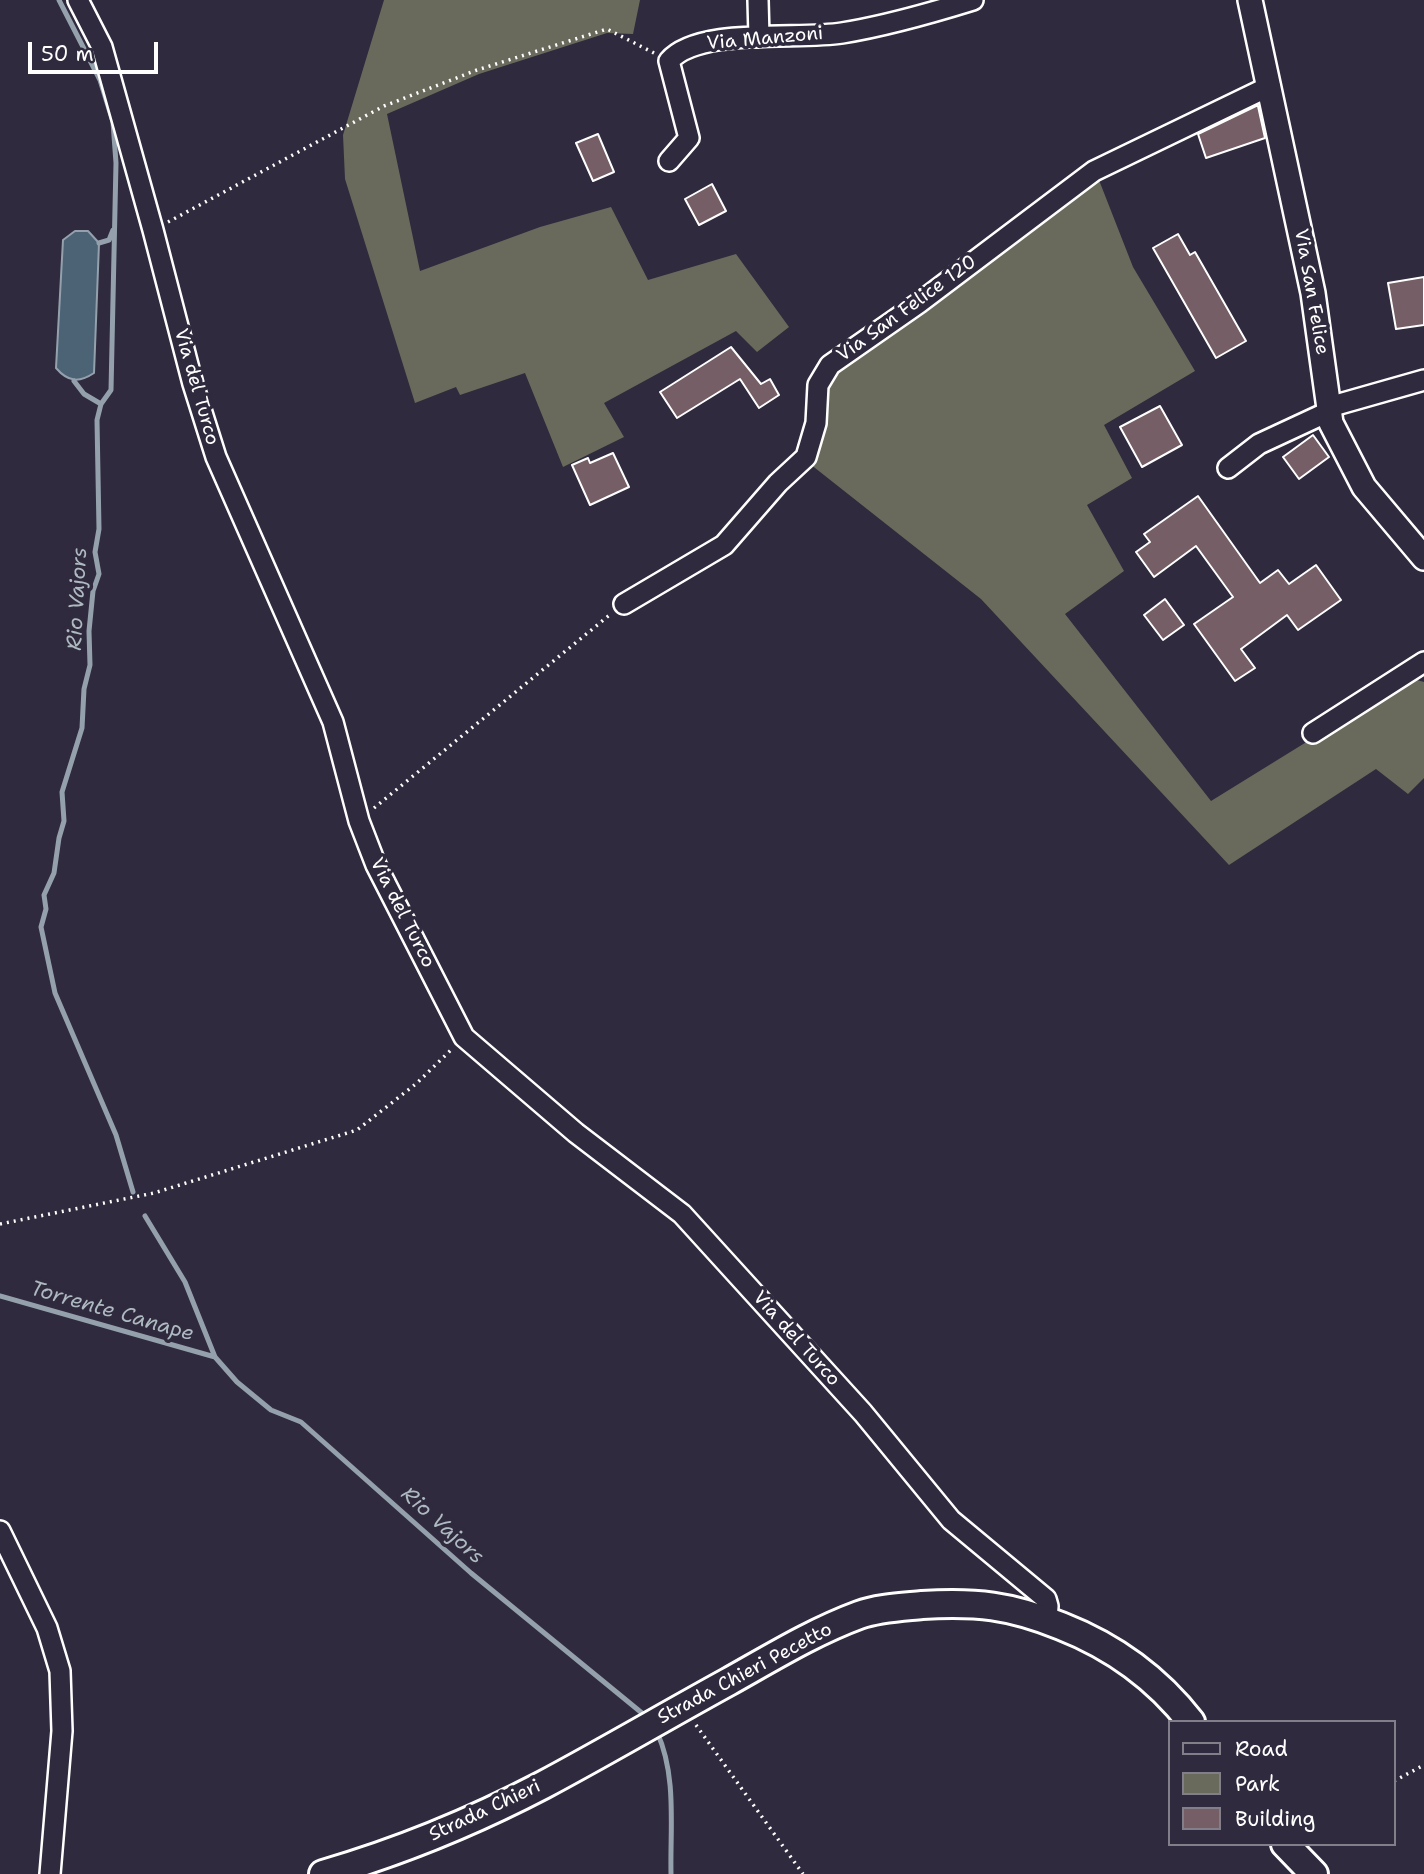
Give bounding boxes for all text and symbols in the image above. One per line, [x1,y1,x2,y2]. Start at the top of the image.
street label: Via Manzoni [706,23,824,55]
scale bar [32,28,161,72]
text: 50 m [41,40,94,68]
street label: Via San Felice [1289,227,1333,357]
street label: Via San Felice 120 [833,251,981,367]
street label: Via del Turco [169,326,223,448]
water label: Rio Vajors [63,547,93,651]
street label: Via del Turco [365,854,439,972]
water label: Torrente Canape [27,1277,197,1347]
street label: Via del Turco [747,1287,845,1391]
water label: Rio Vajors [395,1482,489,1570]
street label: Strada Chieri Pecetto [654,1618,836,1730]
legend [1168,1720,1396,1846]
text: Road [1235,1735,1288,1763]
text: Park [1235,1770,1280,1798]
street label: Strada Chieri [426,1775,544,1847]
text: Building [1235,1805,1315,1833]

